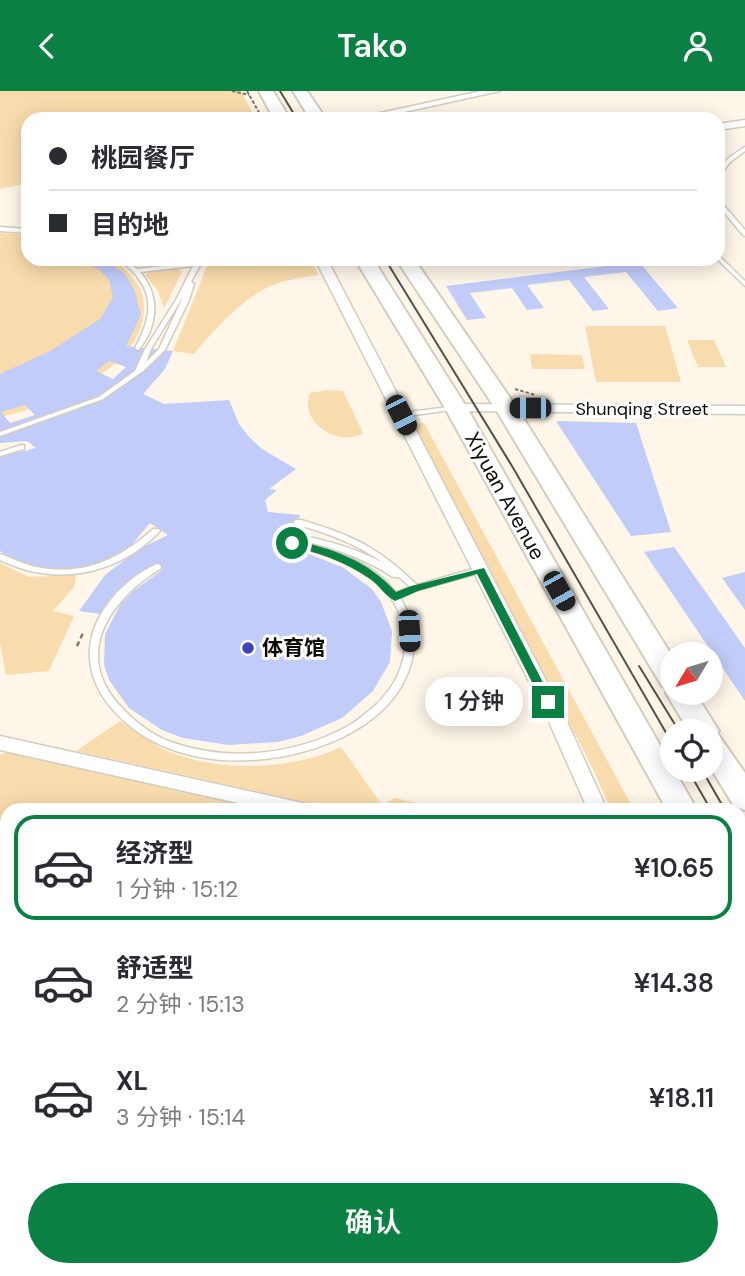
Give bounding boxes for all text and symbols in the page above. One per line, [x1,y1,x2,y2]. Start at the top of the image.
text: Tako [337,25,408,67]
icon: back [28,27,66,65]
icon: person [679,27,717,65]
text: 桃园餐厅 [91,141,195,175]
text: 目的地 [91,208,169,242]
car [383,392,420,438]
street label: Shunqing Street [575,397,709,421]
car [510,398,552,419]
street label: Xiyuan Avenue [458,427,552,565]
route start [276,527,308,559]
car [540,568,579,614]
car [398,609,421,653]
place label: 体育馆 [262,634,325,662]
marker: 体育馆 [240,640,256,656]
north arrow [660,642,723,705]
map controls [660,642,723,782]
callout: 1 分钟 [426,677,524,727]
text: 1 分钟 [444,686,504,716]
route end [532,686,564,718]
button: locate [660,719,723,782]
icon: car [32,836,95,899]
text: 经济型 [116,836,194,870]
text: ¥10.65 [634,851,714,885]
text: 1 分钟 · 15:12 [116,874,238,904]
icon: car [32,951,95,1014]
text: 舒适型 [116,951,194,985]
text: ¥14.38 [634,966,714,1000]
text: 2 分钟 · 15:13 [116,989,245,1019]
text: XL [116,1064,148,1098]
icon: car [32,1066,95,1129]
text: ¥18.11 [649,1081,714,1115]
text: 3 分钟 · 15:14 [116,1102,246,1132]
button: 确认 [28,1183,718,1263]

